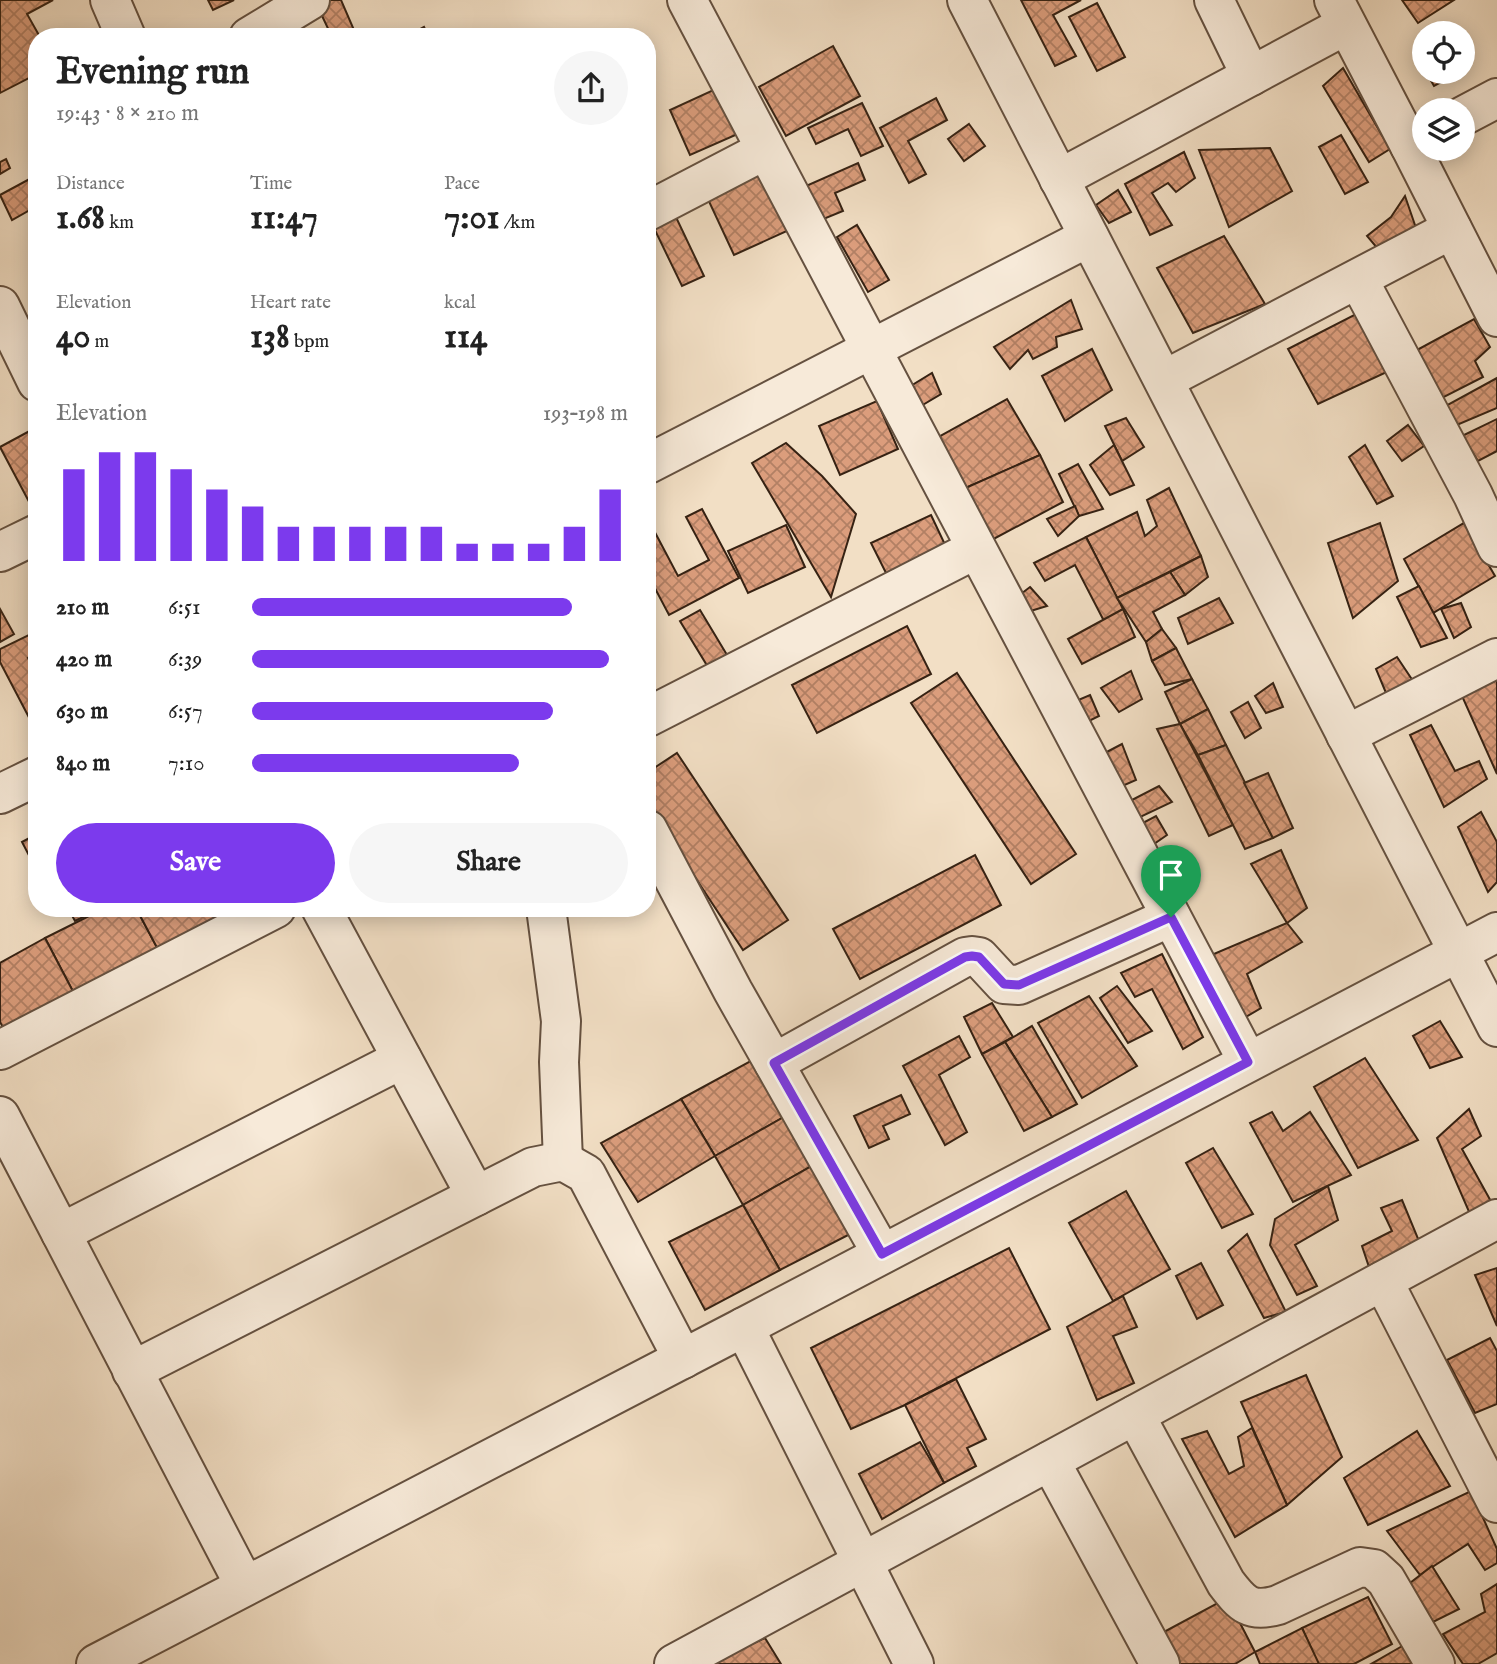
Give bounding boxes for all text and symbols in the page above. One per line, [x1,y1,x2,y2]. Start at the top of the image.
map controls [1412,21,1475,161]
button: locate [1412,21,1475,84]
text: Evening run [56,49,250,97]
button: share [554,51,628,125]
button: layers [1412,98,1475,161]
text: 19:43 · 8 × 210 m [56,99,199,128]
text: Distance [56,172,125,196]
text: Time [250,172,292,196]
text: Pace [444,172,480,196]
text: 1.68 [56,196,105,241]
text: 11:47 [250,196,318,241]
text: 7:01 [444,196,500,241]
text: km [105,211,134,235]
text: /km [500,211,535,235]
text: Elevation [56,291,131,315]
text: Heart rate [250,291,331,315]
text: kcal [444,291,476,315]
text: 40 [56,315,90,360]
text: 138 [250,315,290,360]
text: 114 [444,315,487,360]
text: m [90,330,109,354]
text: bpm [290,330,329,354]
text: Elevation [56,399,147,428]
text: 193–198 m [543,399,628,428]
text: 210 m [56,593,109,622]
text: 6:51 [168,593,201,622]
text: 420 m [56,645,112,674]
text: 6:39 [168,645,202,674]
text: 630 m [56,697,108,726]
text: 6:57 [168,697,203,726]
text: 840 m [56,749,110,778]
text: 7:10 [168,749,205,778]
button: Save [56,823,335,903]
button: Share [349,823,628,903]
pin [1141,845,1201,917]
icon: arrive [1152,856,1190,894]

